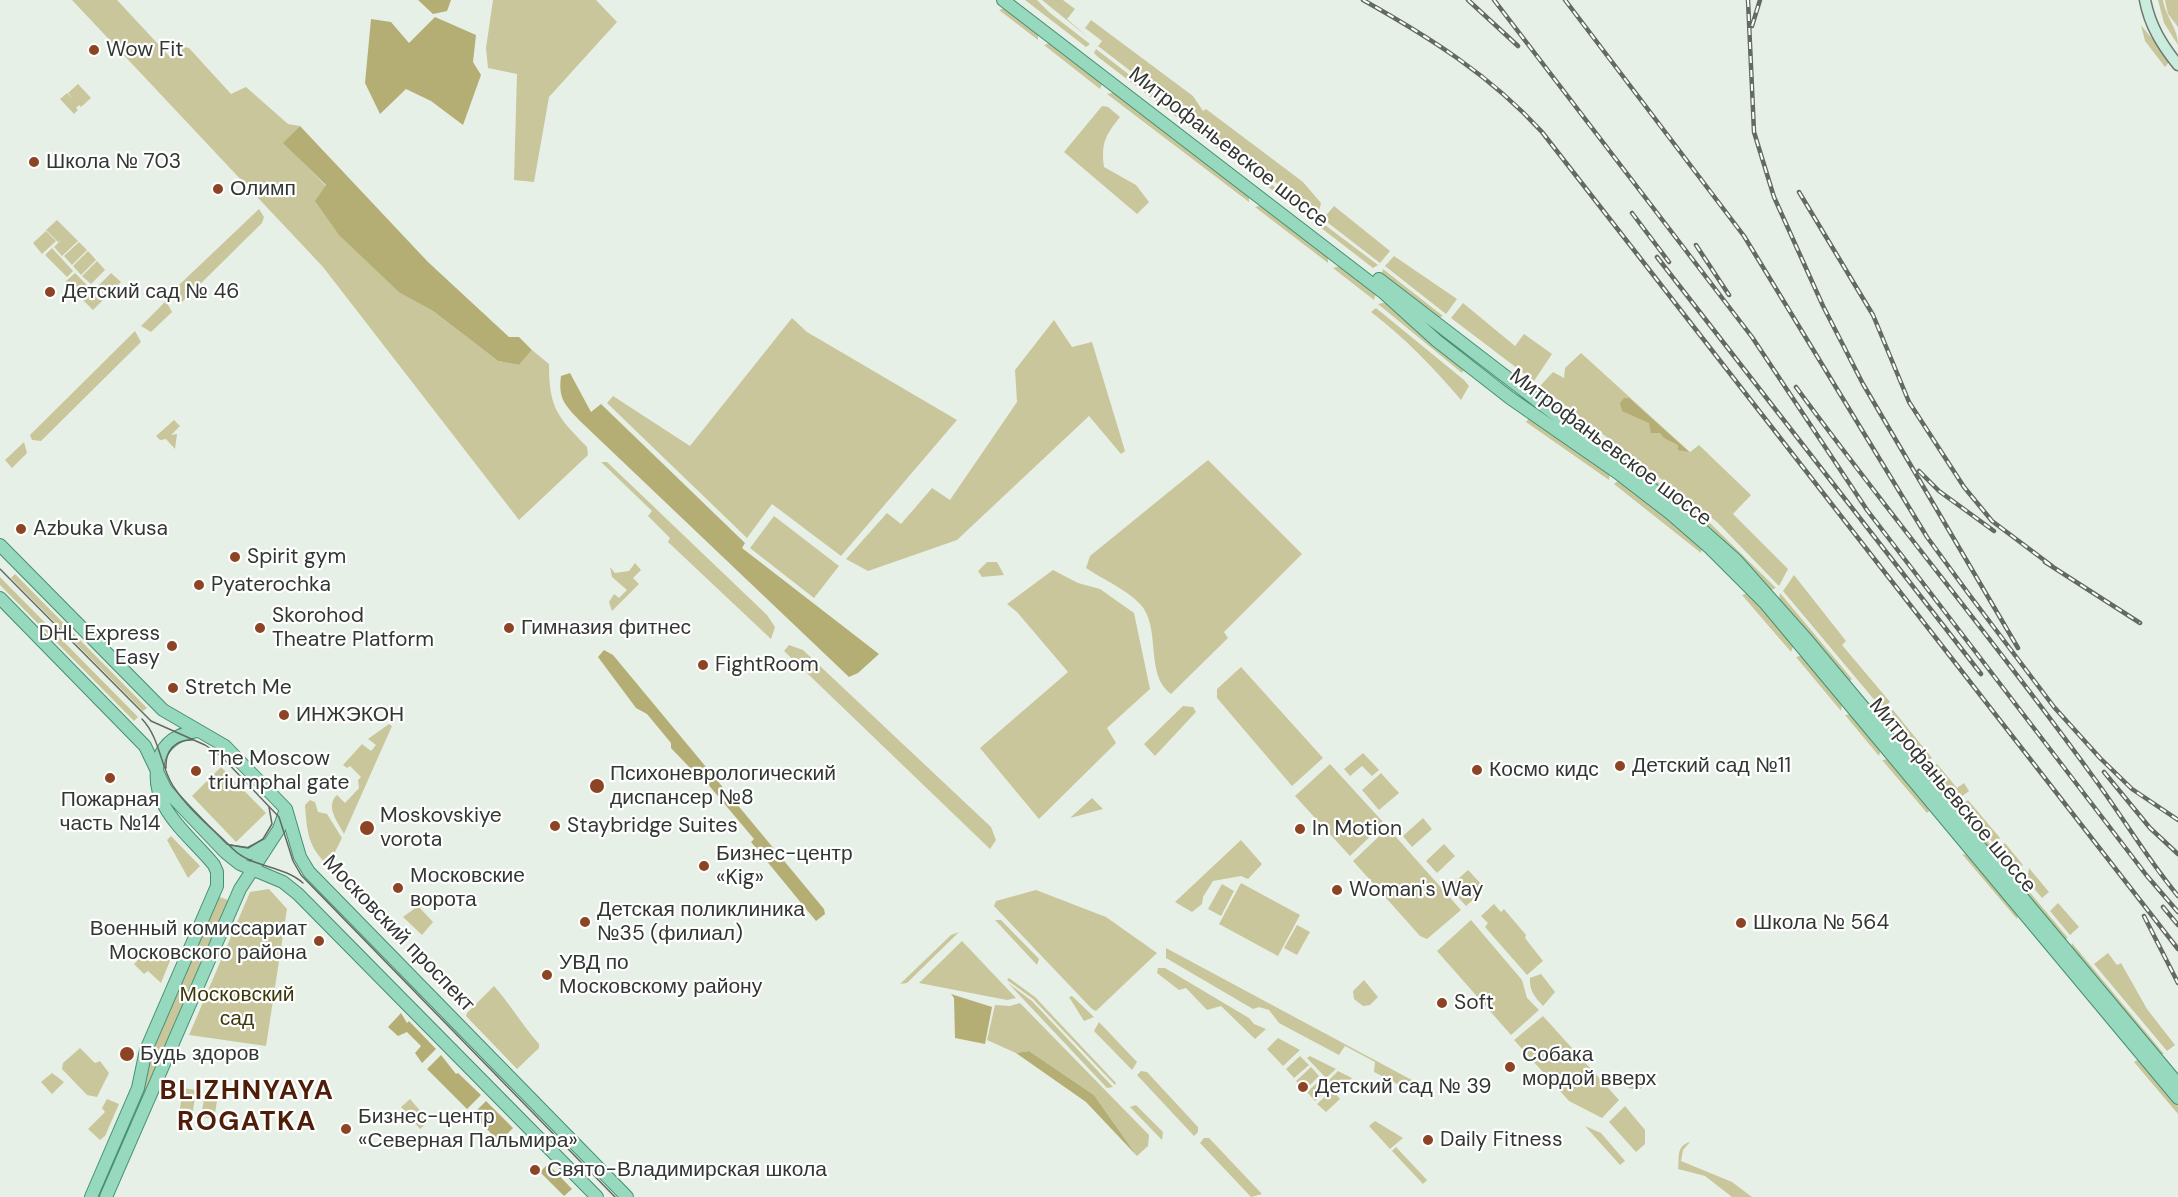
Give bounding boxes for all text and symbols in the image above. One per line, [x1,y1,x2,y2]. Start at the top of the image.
place label: Wow Fit [106,37,183,63]
marker: Wow Fit [87,43,101,57]
street label: Митрофаньевское шоссе [1123,62,1333,234]
place label: Школа № 703 [46,149,181,175]
marker: Школа № 703 [27,155,41,169]
place label: Олимп [230,176,296,202]
marker: Олимп [211,182,225,196]
place label: Детский сад № 46 [62,279,239,305]
marker: Детский сад № 46 [43,285,57,299]
street label: Митрофаньевское шоссе [1504,364,1716,532]
place label: Azbuka Vkusa [33,516,168,542]
marker: Azbuka Vkusa [14,522,28,536]
place label: Spirit gym [247,544,346,570]
marker: Spirit gym [228,550,242,564]
place label: Pyaterochka [211,572,331,598]
marker: Pyaterochka [192,578,206,592]
place label: Skorohod Theatre Platform [272,603,434,653]
place label: Гимназия фитнес [521,615,691,641]
place label: DHL Express Easy [39,621,160,671]
marker: Skorohod Theatre Platform [253,621,267,635]
marker: Гимназия фитнес [502,621,516,635]
marker: DHL Express Easy [165,639,179,653]
place label: FightRoom [715,652,819,678]
marker: FightRoom [696,658,710,672]
place label: Stretch Me [185,675,292,701]
marker: Stretch Me [166,681,180,695]
street label: Митрофаньевское шоссе [1863,694,2041,898]
place label: ИНЖЭКОН [296,702,404,728]
marker: ИНЖЭКОН [277,708,291,722]
place label: The Moscow triumphal gate [208,746,349,796]
place label: Детский сад №11 [1632,753,1791,779]
place label: Космо кидс [1489,757,1599,783]
marker: Детский сад №11 [1613,759,1627,773]
place label: Психоневрологический диспансер №8 [610,761,836,811]
marker: Космо кидс [1470,763,1484,777]
marker: The Moscow triumphal gate [189,764,203,778]
marker: Пожарная часть №14 [103,771,117,785]
marker: Психоневрологический диспансер №8 [588,777,606,795]
place label: Пожарная часть №14 [59,787,161,837]
place label: Moskovskiye vorota [380,803,502,853]
place label: Staybridge Suites [567,813,738,839]
place label: In Motion [1312,816,1402,842]
marker: Moskovskiye vorota [358,819,376,837]
marker: Staybridge Suites [548,819,562,833]
marker: In Motion [1293,822,1307,836]
place label: Бизнес-центр «Kig» [716,841,853,891]
street label: Московский проспект [317,850,479,1018]
marker: Бизнес-центр «Kig» [697,859,711,873]
place label: Московские ворота [410,863,525,913]
place label: Woman's Way [1349,877,1483,903]
marker: Московские ворота [391,881,405,895]
marker: Woman's Way [1330,883,1344,897]
place label: Детская поликлиника №35 (филиал) [597,897,805,947]
place label: Школа № 564 [1753,910,1889,936]
marker: Детская поликлиника №35 (филиал) [578,915,592,929]
place label: Военный комиссариат Московского района [90,916,307,966]
marker: Школа № 564 [1734,916,1748,930]
marker: Военный комиссариат Московского района [312,934,326,948]
place label: УВД по Московскому району [559,950,762,1000]
marker: УВД по Московскому району [540,968,554,982]
park label: Московский сад [179,982,295,1032]
place label: Soft [1454,990,1494,1016]
marker: Soft [1435,996,1449,1010]
place label: Будь здоров [140,1041,260,1067]
place label: Собака мордой вверх [1522,1042,1656,1092]
marker: Будь здоров [118,1045,136,1063]
marker: Собака мордой вверх [1503,1060,1517,1074]
place label: Детский сад № 39 [1315,1074,1491,1100]
district label: BLIZHNYAYA ROGATKA [159,1076,335,1139]
marker: Детский сад № 39 [1296,1080,1310,1094]
place label: Бизнес-центр «Северная Пальмира» [358,1104,578,1154]
marker: Бизнес-центр «Северная Пальмира» [339,1122,353,1136]
place label: Daily Fitness [1440,1127,1562,1153]
marker: Daily Fitness [1421,1133,1435,1147]
place label: Свято-Владимирская школа [547,1157,827,1183]
marker: Свято-Владимирская школа [528,1163,542,1177]

